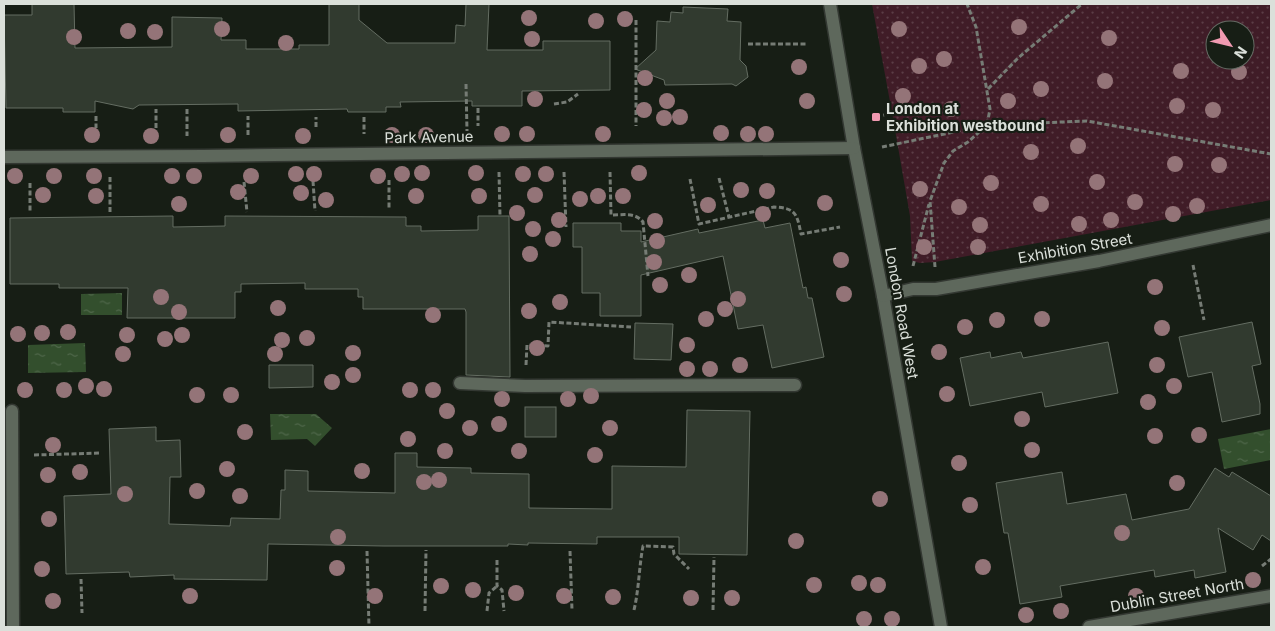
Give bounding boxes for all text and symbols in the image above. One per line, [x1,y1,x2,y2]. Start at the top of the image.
north arrow [1205,20,1255,70]
text: N [1231,43,1251,62]
place label: London at Exhibition westbound [886,99,1045,135]
marker: London at Exhibition westbound [870,111,882,123]
street label: Park Avenue [384,127,474,147]
street label: Exhibition Street [1016,229,1134,267]
street label: London Road West [881,246,923,381]
street label: Dublin Street North [1109,574,1245,616]

